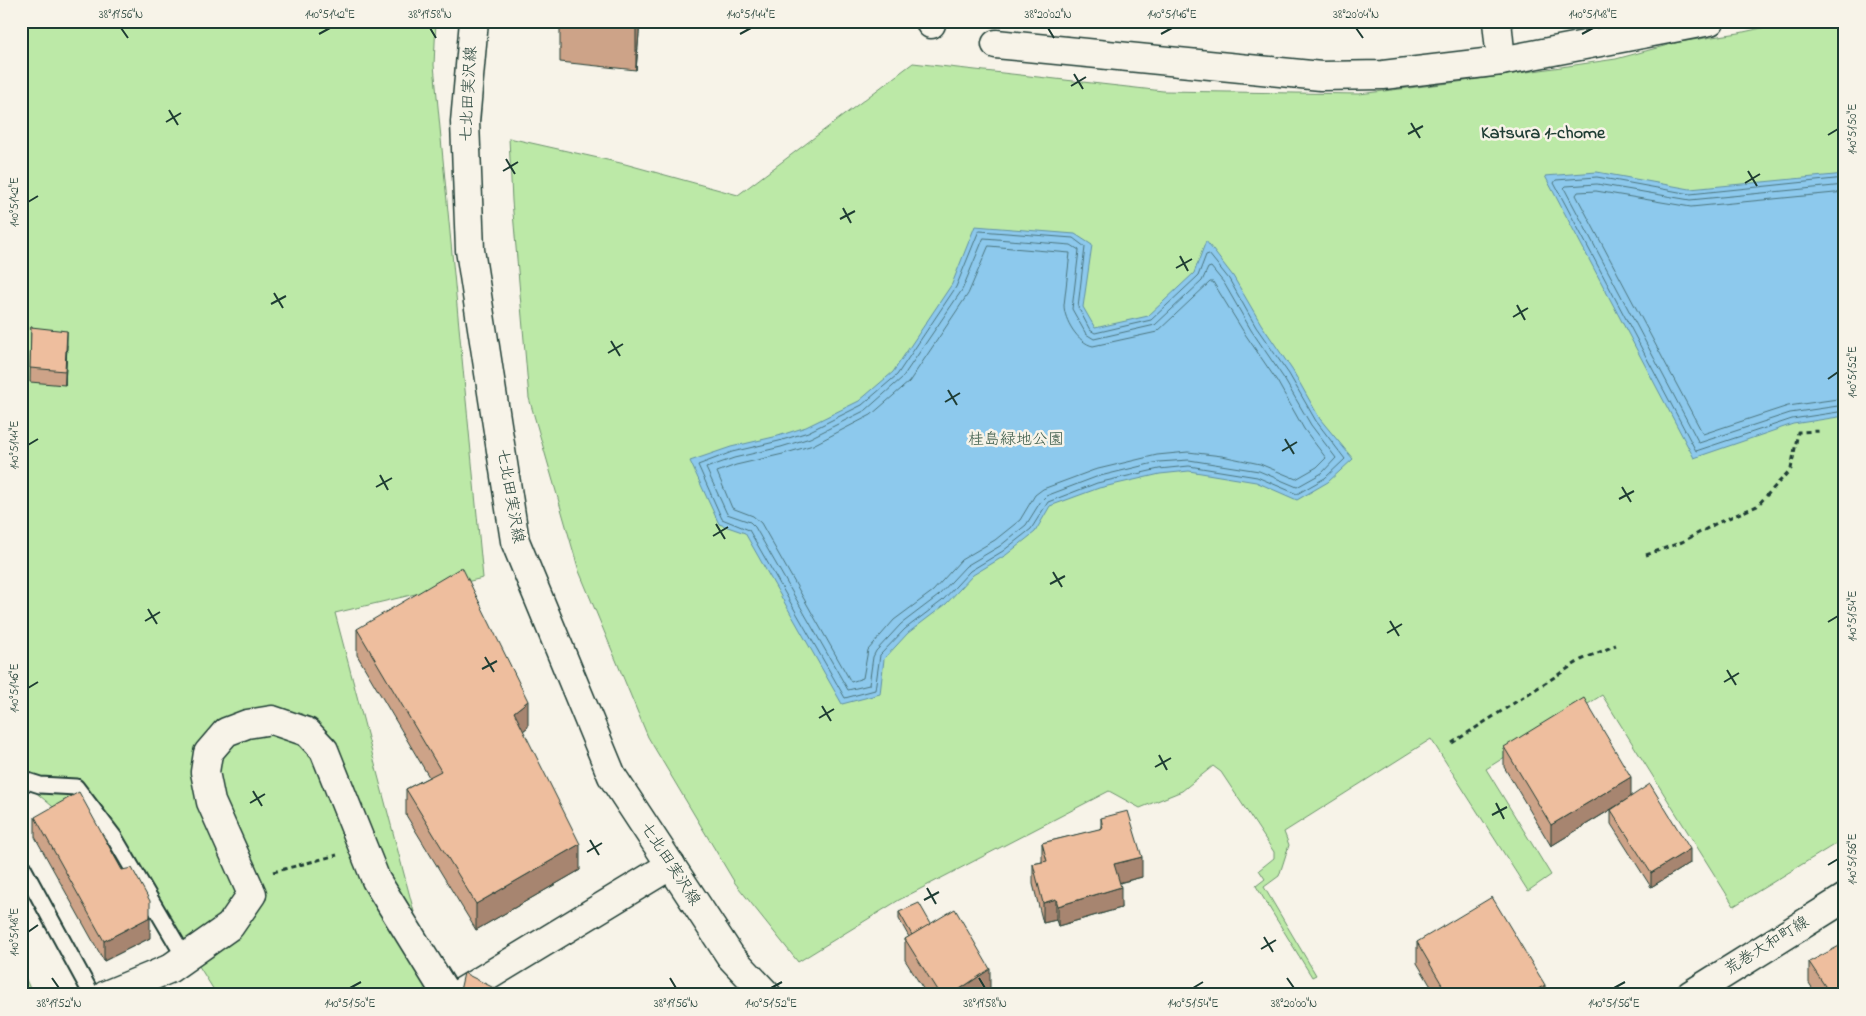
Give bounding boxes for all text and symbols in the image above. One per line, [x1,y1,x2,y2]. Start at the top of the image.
text: 38°19'56"N [99,6,143,24]
text: 140°51'42"E [305,6,355,24]
text: 38°19'58"N [408,6,452,24]
text: 140°51'44"E [726,6,776,24]
text: 38°20'02"N [1024,6,1072,24]
text: 140°51'46"E [1147,6,1197,24]
text: 38°20'04"N [1333,6,1379,24]
text: 140°51'48"E [1569,6,1617,24]
street label: 七北田実沢線 [455,45,483,143]
text: 140°51'50"E [1844,103,1862,155]
district label: Katsura 1-chome [1481,121,1606,147]
text: 140°51'42"E [6,177,24,227]
text: 140°51'52"E [1844,346,1862,398]
text: 140°51'44"E [6,420,24,470]
park label: 桂島緑地公園 [968,428,1064,452]
street label: 七北田実沢線 [490,447,530,545]
text: 140°51'54"E [1844,591,1862,642]
text: 140°51'46"E [6,663,24,713]
street label: 七北田実沢線 [634,817,706,911]
text: 140°51'56"E [1844,833,1862,885]
text: 140°51'48"E [6,908,24,956]
street label: 荒巻大和町線 [1720,910,1814,982]
text: 38°19'52"N [36,995,82,1013]
text: 140°51'50"E [324,995,376,1013]
text: 38°19'56"N [654,995,698,1013]
text: 140°51'52"E [745,995,797,1013]
text: 38°19'58"N [963,995,1007,1013]
text: 140°51'54"E [1168,995,1219,1013]
text: 38°20'00"N [1271,995,1317,1013]
text: 140°51'56"E [1588,995,1640,1013]

